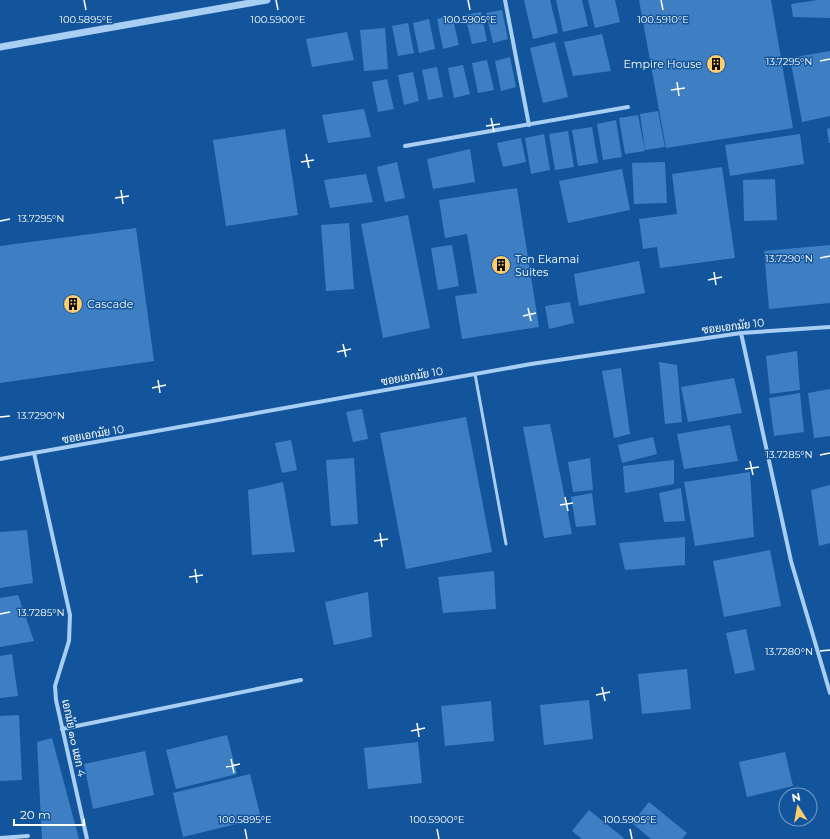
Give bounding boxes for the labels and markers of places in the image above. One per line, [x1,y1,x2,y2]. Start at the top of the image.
building icon: Empire House [705,53,727,75]
place label: Empire House [624,57,702,71]
place label: Ten Ekamai Suites [515,252,579,279]
building icon: Ten Ekamai Suites [490,254,512,276]
building icon: Cascade [62,293,84,315]
place label: Cascade [87,297,134,311]

